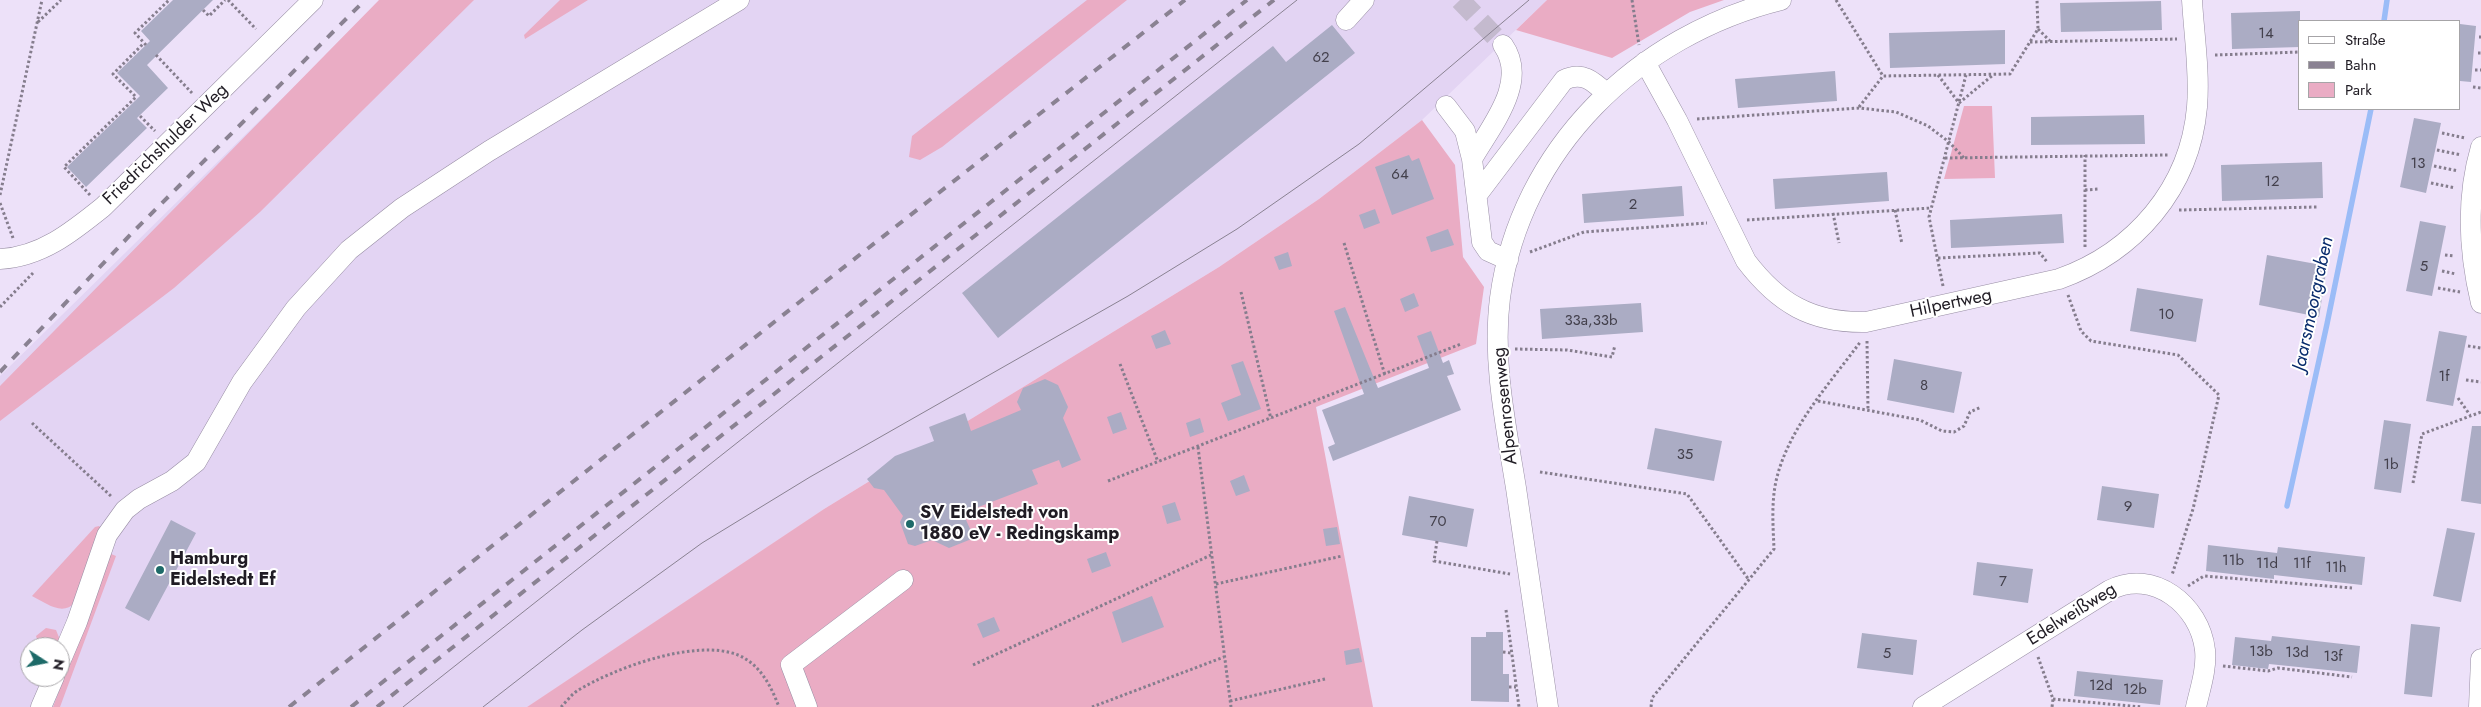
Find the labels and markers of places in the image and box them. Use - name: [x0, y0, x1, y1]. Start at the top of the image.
- place label: SV Eidelstedt von 1880 eV - Redingskamp: [920, 503, 1119, 546]
- marker: SV Eidelstedt von 1880 eV - Redingskamp: [904, 518, 916, 530]
- place label: Hamburg Eidelstedt Ef: [170, 549, 276, 592]
- marker: Hamburg Eidelstedt Ef: [154, 564, 166, 576]

